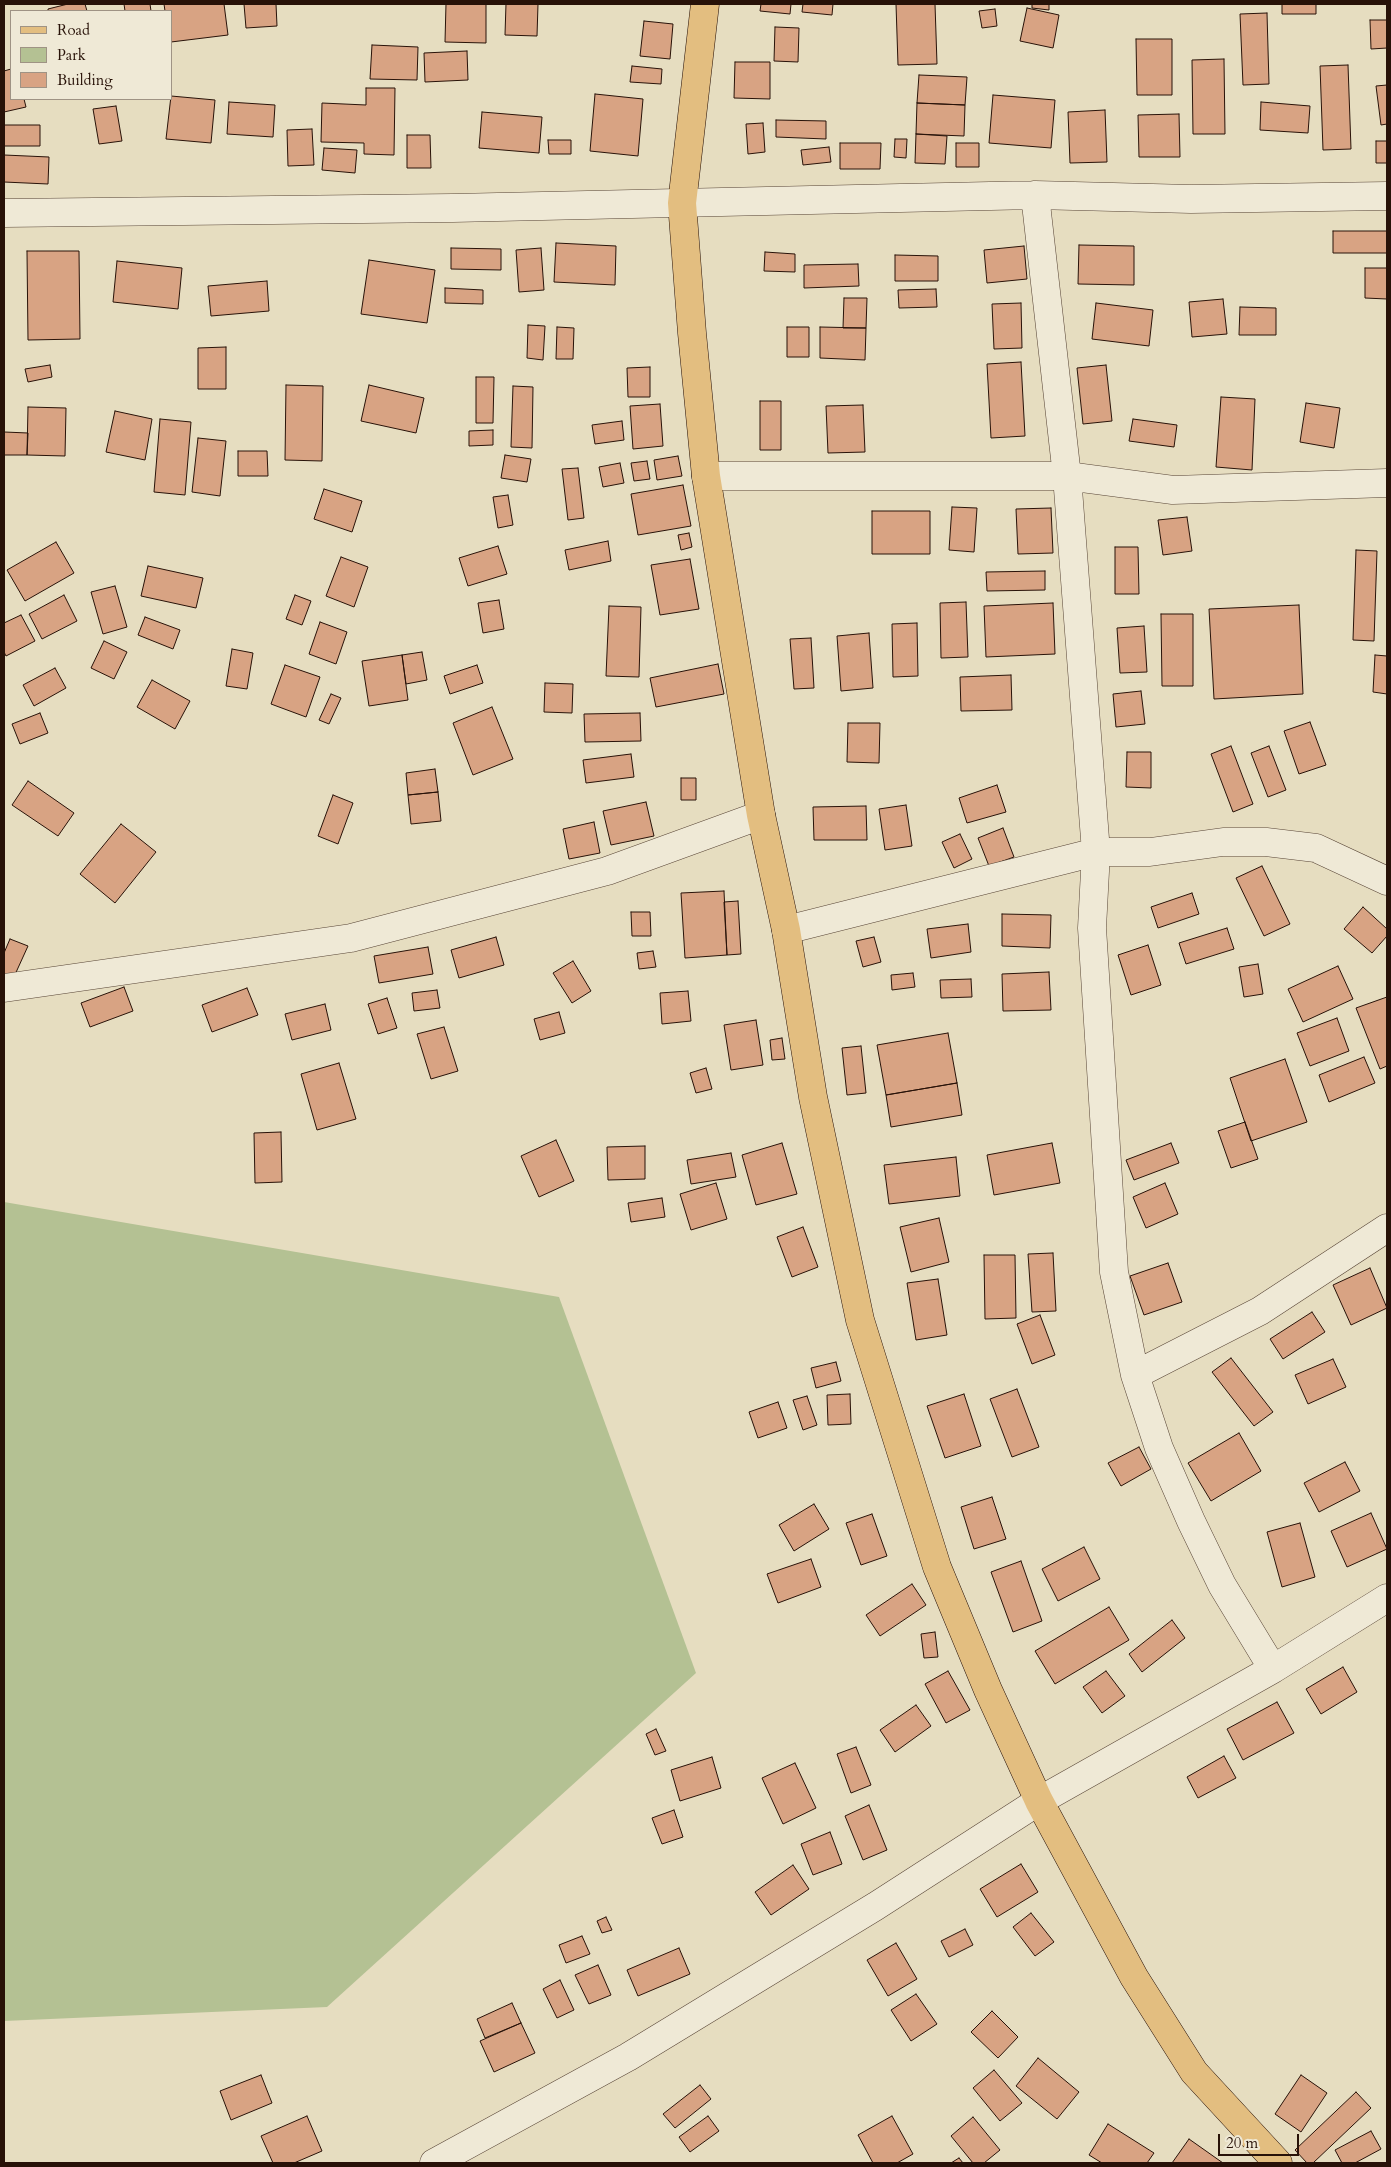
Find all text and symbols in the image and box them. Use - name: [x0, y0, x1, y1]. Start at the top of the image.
- legend: [10, 10, 172, 100]
- text: Road: [57, 20, 90, 40]
- text: Park: [57, 45, 86, 65]
- text: Building: [57, 70, 113, 90]
- scale bar: [1221, 2124, 1302, 2156]
- text: 20 m: [1226, 2133, 1258, 2153]

